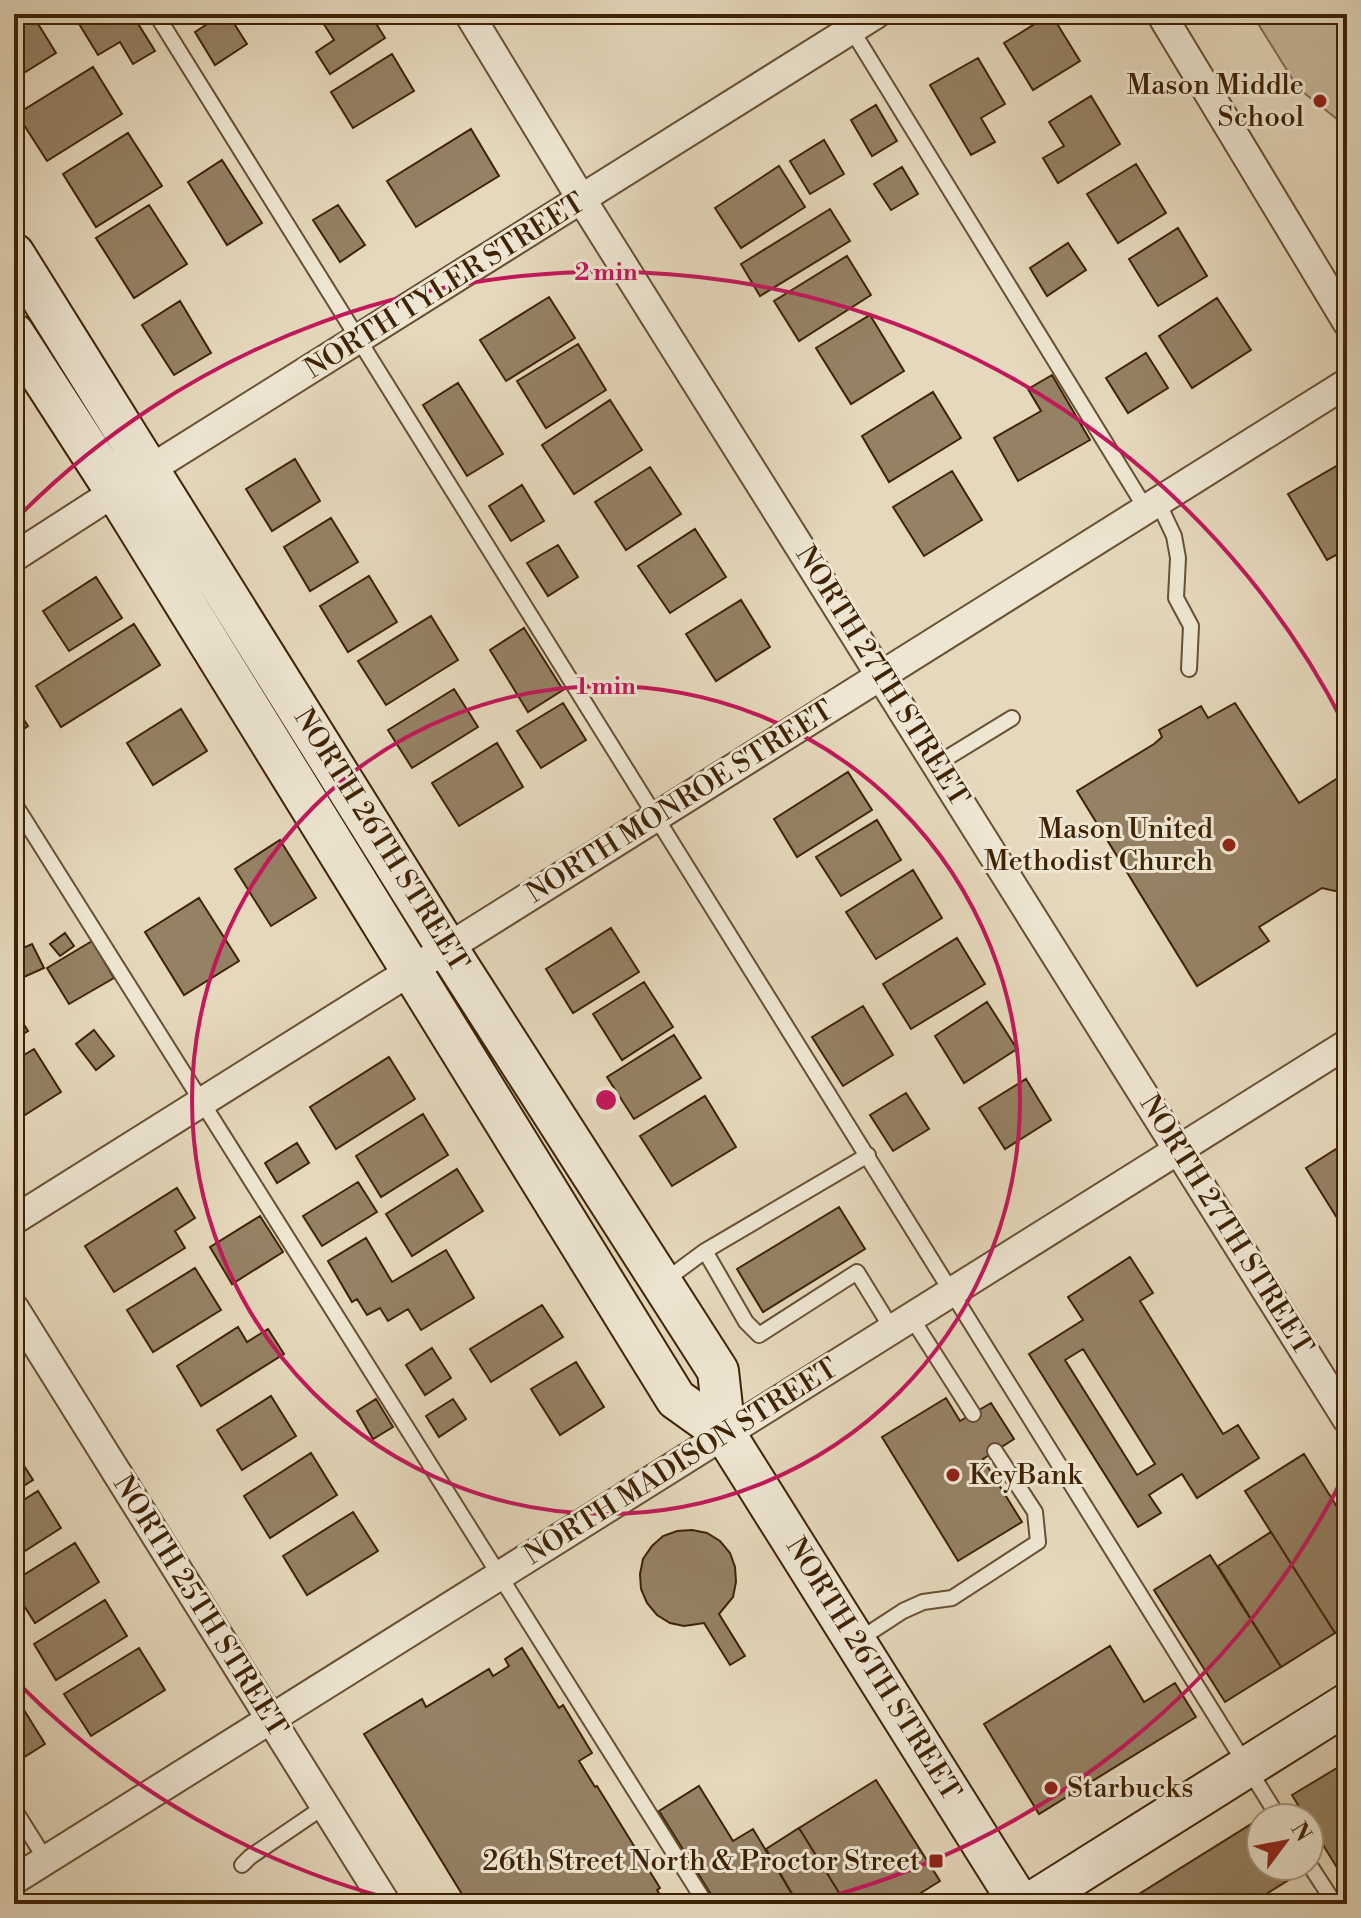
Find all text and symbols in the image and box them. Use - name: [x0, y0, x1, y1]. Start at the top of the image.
- place label: Mason Middle School: [1126, 68, 1304, 135]
- marker: Mason Middle School: [1311, 92, 1329, 110]
- street label: NORTH TYLER STREET: [298, 185, 592, 387]
- text: 2 min: [574, 258, 638, 288]
- street label: NORTH 27TH STREET: [788, 539, 976, 813]
- text: 1 min: [576, 672, 636, 702]
- street label: NORTH MONROE STREET: [520, 693, 840, 911]
- street label: NORTH 26TH STREET: [286, 702, 476, 978]
- place label: Mason United Methodist Church: [984, 812, 1213, 879]
- marker: Mason United Methodist Church: [1220, 836, 1238, 854]
- centre of rings: [592, 1086, 620, 1114]
- street label: NORTH 27TH STREET: [1132, 1088, 1320, 1362]
- street label: NORTH MADISON STREET: [518, 1351, 844, 1573]
- place label: KeyBank: [969, 1458, 1083, 1493]
- marker: KeyBank: [944, 1466, 962, 1484]
- street label: NORTH 25TH STREET: [105, 1469, 295, 1743]
- street label: NORTH 26TH STREET: [778, 1531, 968, 1807]
- place label: Starbucks: [1067, 1771, 1194, 1806]
- marker: Starbucks: [1042, 1779, 1060, 1797]
- north arrow: [1245, 1802, 1325, 1882]
- text: N: [1285, 1818, 1317, 1847]
- place label: 26th Street North & Proctor Street: [483, 1844, 920, 1879]
- marker: 26th Street North & Proctor Street: [927, 1852, 945, 1870]

